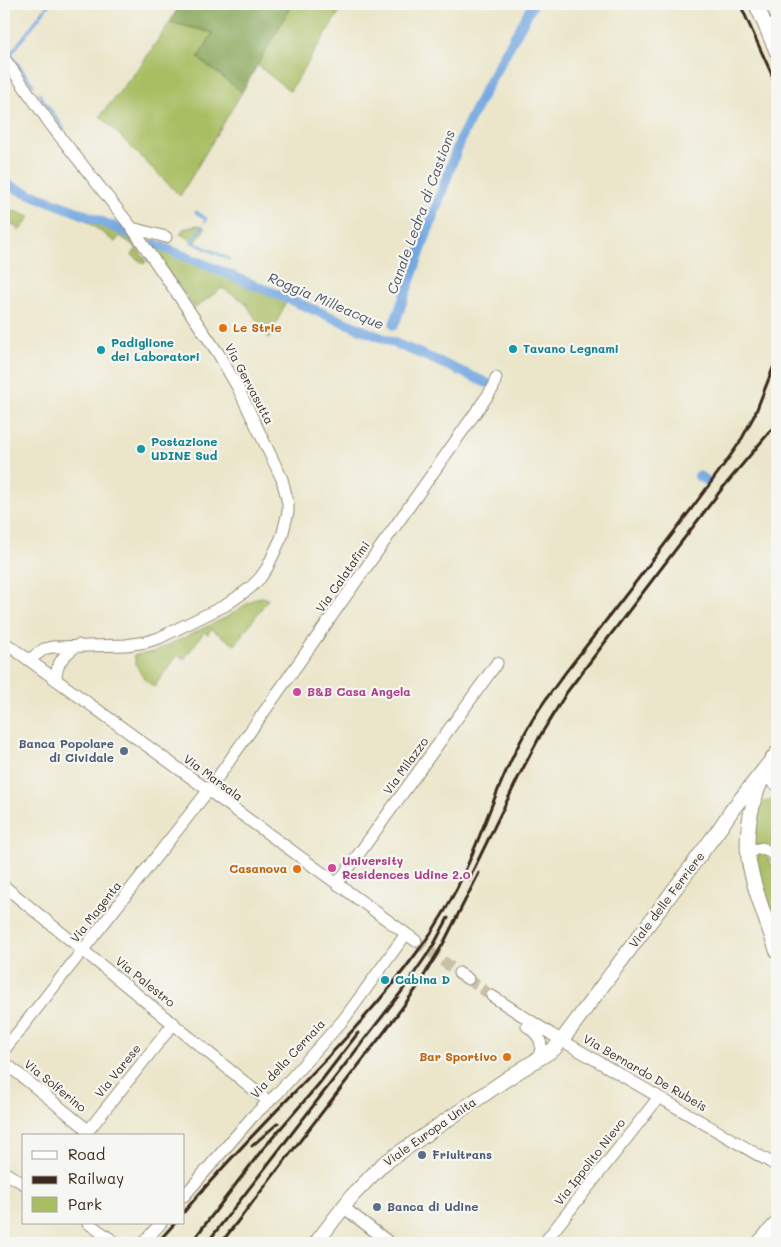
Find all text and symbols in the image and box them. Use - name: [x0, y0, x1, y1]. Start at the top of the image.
- water label: Canale Ledra di Castions: [382, 127, 459, 297]
- water label: Roggia Milleacque: [265, 267, 387, 334]
- place label: Le Strie: [233, 319, 282, 335]
- marker: Le Strie: [217, 322, 229, 334]
- place label: Padiglione dei Laboratori: [111, 334, 200, 364]
- street label: Via Gervasutta: [222, 340, 278, 427]
- place label: Tavano Legnami: [523, 340, 619, 356]
- marker: Tavano Legnami: [507, 343, 519, 355]
- marker: Padiglione dei Laboratori: [95, 344, 107, 356]
- place label: Postazione UDINE Sud: [151, 433, 218, 463]
- marker: Postazione UDINE Sud: [135, 443, 147, 455]
- street label: Via Calatafimi: [312, 538, 373, 615]
- place label: B&B Casa Angela: [307, 683, 411, 699]
- marker: B&B Casa Angela: [291, 686, 303, 698]
- street label: Via Milazzo: [379, 734, 431, 797]
- place label: Banca Popolare di Cividale: [18, 735, 114, 765]
- marker: Banca Popolare di Cividale: [118, 745, 130, 757]
- street label: Via Marsala: [181, 750, 246, 804]
- street label: Viale delle Ferriere: [625, 848, 708, 951]
- place label: University Residences Udine 2.0: [342, 852, 471, 882]
- place label: Casanova: [229, 860, 287, 876]
- marker: University Residences Udine 2.0: [326, 862, 338, 874]
- marker: Casanova: [291, 863, 303, 875]
- street label: Via Magenta: [66, 877, 124, 945]
- street label: Via Palestro: [113, 952, 179, 1010]
- place label: Cabina D: [395, 971, 450, 987]
- marker: Cabina D: [379, 974, 391, 986]
- street label: Via della Cernaia: [247, 1015, 328, 1101]
- street label: Via Bernardo De Rubeis: [581, 1030, 711, 1114]
- street label: Via Varese: [91, 1040, 144, 1101]
- place label: Bar Sportivo: [419, 1048, 497, 1064]
- marker: Bar Sportivo: [501, 1051, 513, 1063]
- street label: Via Solferino: [21, 1055, 90, 1115]
- street label: Viale Europa Unita: [380, 1093, 479, 1169]
- street label: Via Ippolito Nievo: [550, 1115, 628, 1208]
- legend: [22, 1134, 185, 1224]
- text: Road: [68, 1144, 105, 1164]
- place label: Friultrans: [432, 1146, 492, 1162]
- marker: Friultrans: [416, 1149, 428, 1161]
- text: Railway: [68, 1168, 124, 1188]
- text: Park: [68, 1194, 102, 1214]
- place label: Banca di Udine: [387, 1198, 478, 1214]
- marker: Banca di Udine: [371, 1201, 383, 1213]

